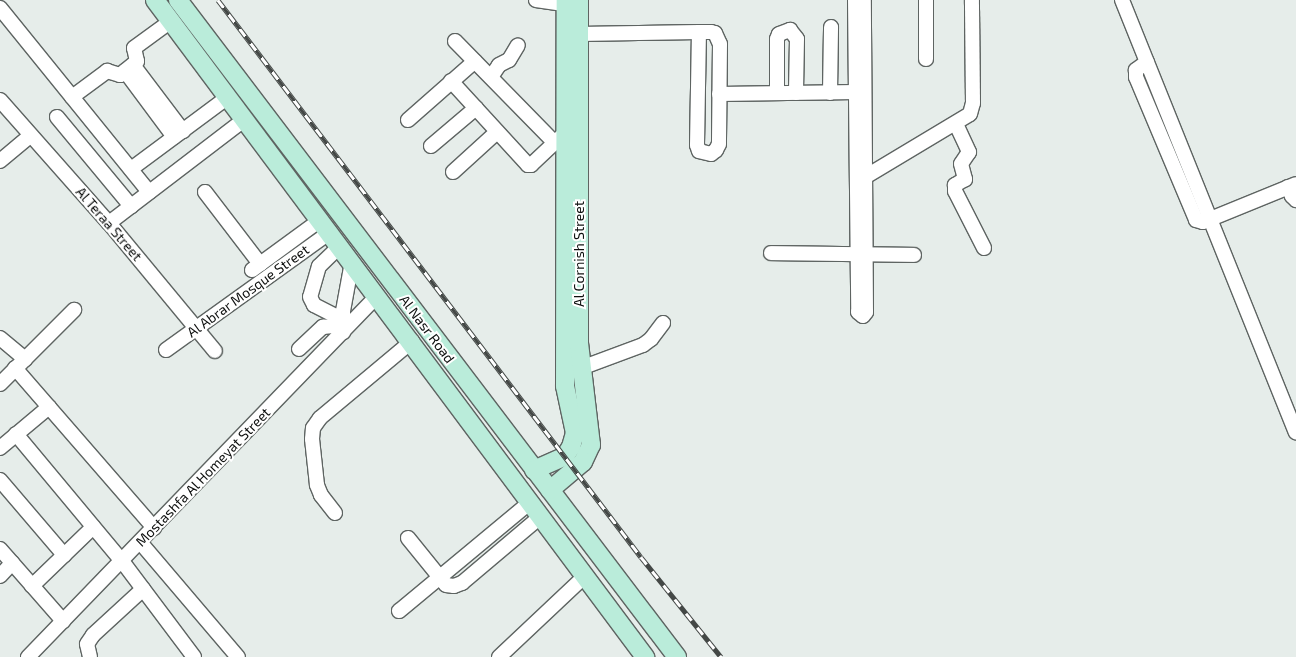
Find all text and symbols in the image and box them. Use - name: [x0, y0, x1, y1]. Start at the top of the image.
- street label: Al Teraa Street: [72, 183, 146, 265]
- street label: Al Cornish Street: [571, 201, 587, 307]
- street label: Al Abrar Mosque Street: [183, 241, 313, 341]
- street label: Al Nasr Road: [396, 291, 458, 367]
- street label: Mostashfa Al Homeyat Street: [132, 404, 274, 550]

